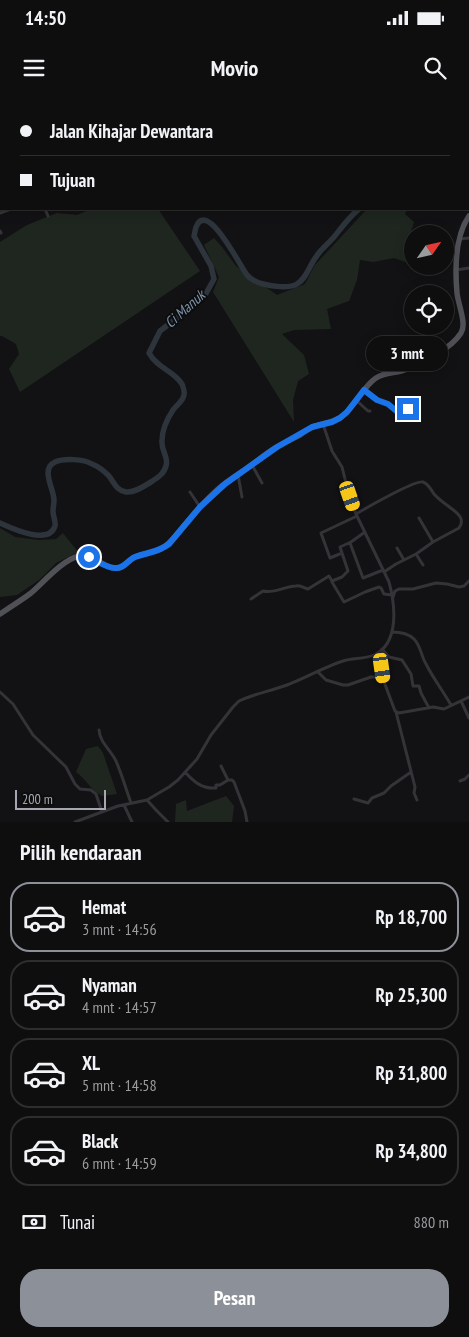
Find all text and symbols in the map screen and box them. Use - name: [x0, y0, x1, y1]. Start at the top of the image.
- text: 14:50: [25, 6, 66, 30]
- icon: menu: [20, 54, 48, 82]
- text: Movio: [211, 54, 258, 82]
- icon: search: [421, 54, 449, 82]
- text: Jalan Kihajar Dewantara: [50, 119, 213, 143]
- text: Tujuan: [50, 168, 95, 192]
- north arrow: [404, 225, 454, 275]
- map controls: [404, 225, 454, 335]
- water label: Ci Manuk: [161, 284, 210, 332]
- button: locate: [404, 285, 454, 335]
- callout: 3 mnt: [367, 336, 449, 372]
- text: 3 mnt: [390, 343, 424, 363]
- route end: [397, 398, 419, 420]
- car: [338, 479, 361, 513]
- route start: [78, 546, 100, 568]
- car: [372, 652, 391, 684]
- scale bar: [15, 787, 106, 810]
- text: 200 m: [22, 790, 53, 808]
- text: Pilih kendaraan: [20, 838, 142, 866]
- icon: car: [22, 895, 67, 940]
- text: Hemat: [82, 895, 126, 919]
- text: Rp 18,700: [376, 905, 447, 929]
- text: 3 mnt · 14:56: [82, 919, 157, 939]
- icon: car: [22, 973, 67, 1018]
- text: Nyaman: [82, 973, 137, 997]
- text: Rp 25,300: [376, 983, 447, 1007]
- text: 4 mnt · 14:57: [82, 997, 157, 1017]
- icon: car: [22, 1051, 67, 1096]
- text: XL: [82, 1051, 100, 1075]
- text: Rp 31,800: [376, 1061, 447, 1085]
- text: 5 mnt · 14:58: [82, 1075, 157, 1095]
- icon: car: [22, 1129, 67, 1174]
- text: Black: [82, 1129, 118, 1153]
- text: Rp 34,800: [376, 1139, 447, 1163]
- text: 6 mnt · 14:59: [82, 1153, 157, 1173]
- icon: cash: [20, 1208, 48, 1236]
- text: Tunai: [60, 1210, 95, 1234]
- text: 880 m: [414, 1212, 449, 1232]
- button: Pesan: [20, 1269, 449, 1327]

